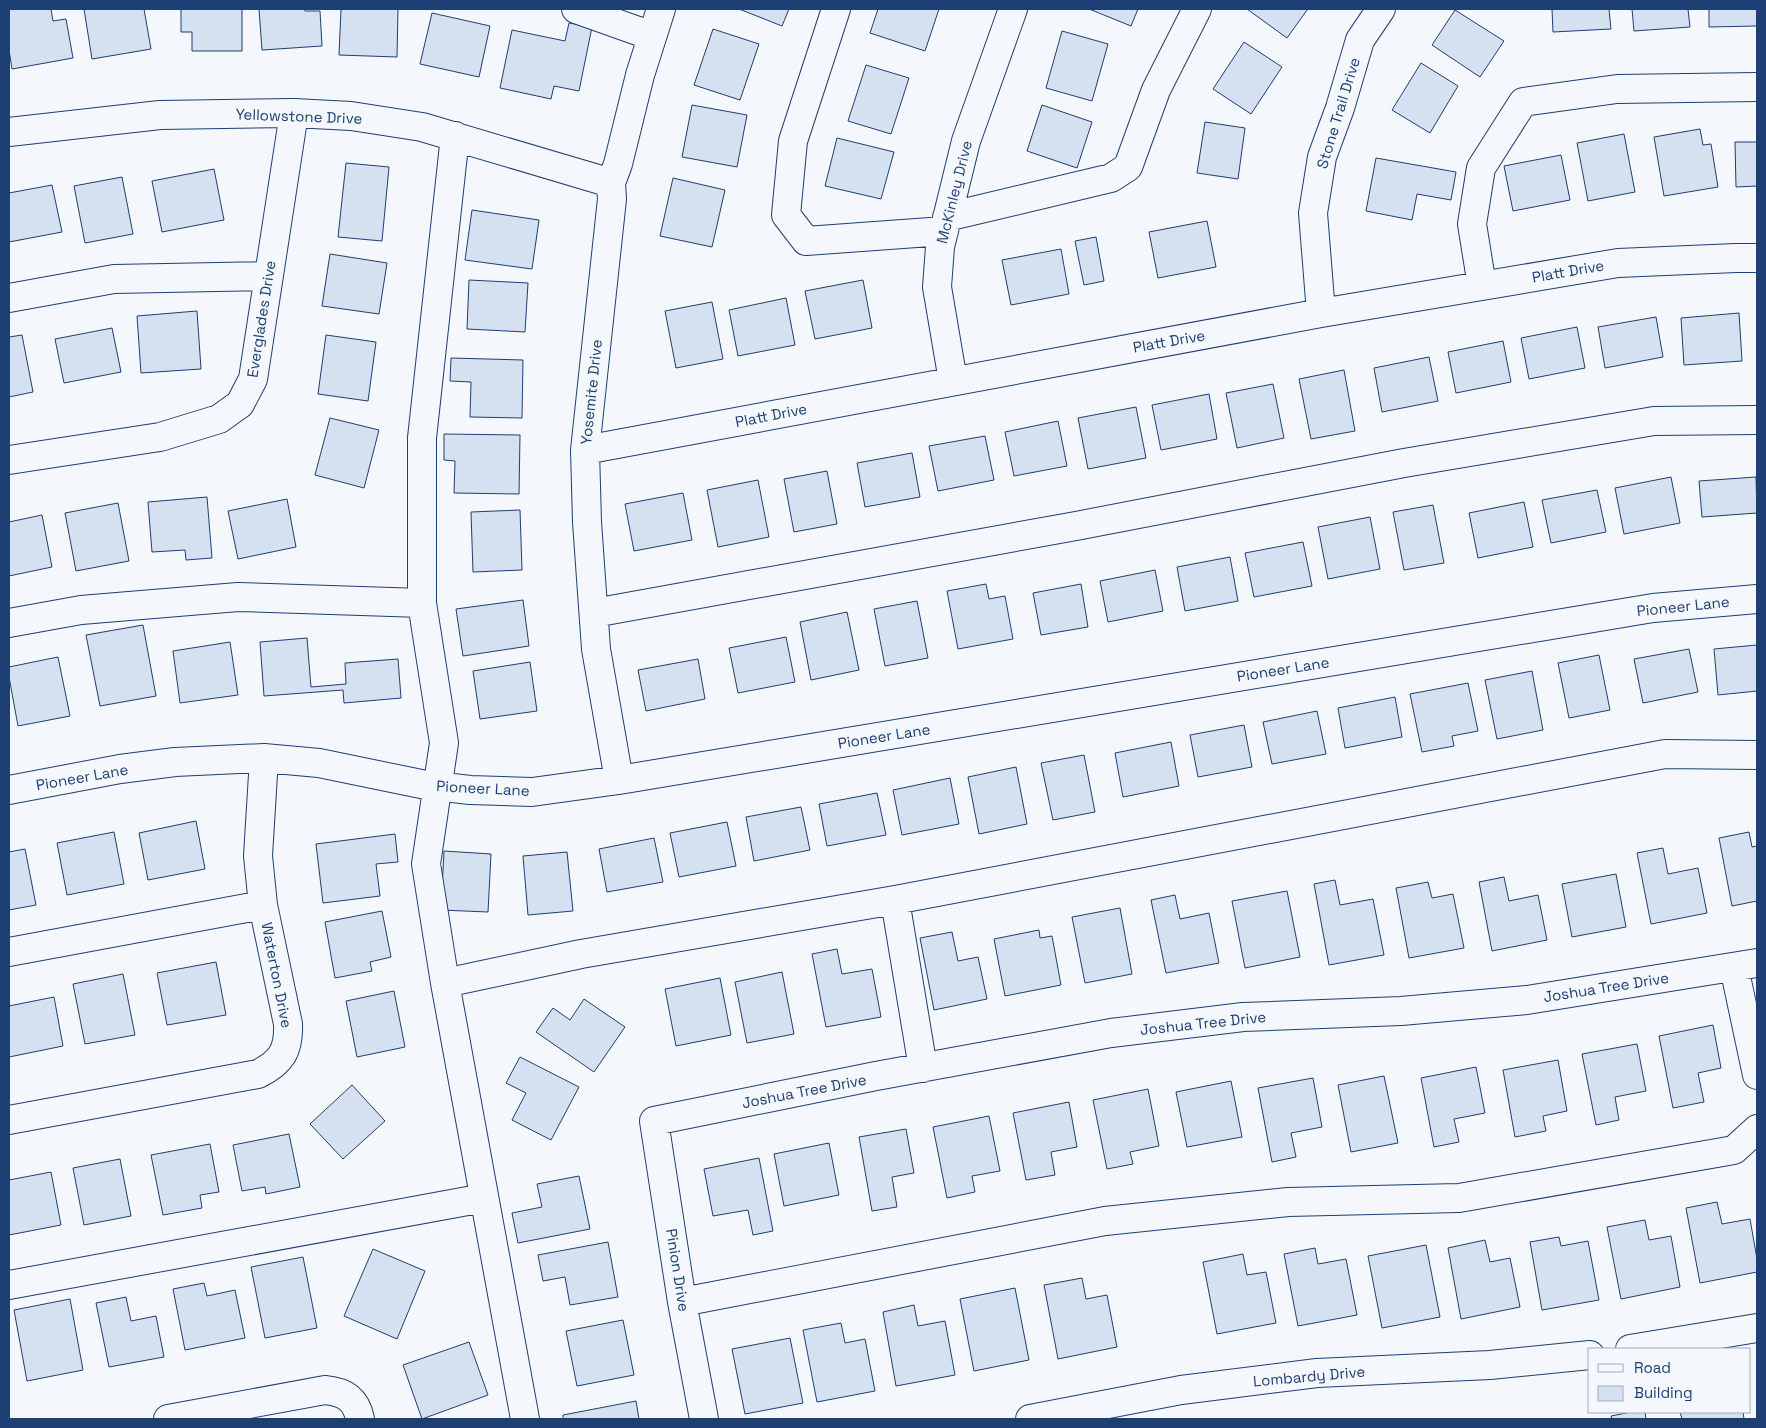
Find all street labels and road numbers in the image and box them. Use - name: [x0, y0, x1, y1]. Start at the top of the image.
- street label: Stone Trail Drive: [1312, 55, 1364, 171]
- street label: Yellowstone Drive: [235, 104, 363, 128]
- street label: McKinley Drive: [932, 138, 976, 245]
- street label: Platt Drive: [1530, 255, 1606, 287]
- street label: Everglades Drive: [242, 259, 280, 379]
- street label: Platt Drive: [1131, 325, 1207, 357]
- street label: Yosemite Drive: [576, 338, 606, 446]
- street label: Platt Drive: [733, 399, 809, 431]
- street label: Pioneer Lane: [1636, 592, 1731, 620]
- street label: Pioneer Lane: [1235, 652, 1331, 686]
- street label: Pioneer Lane: [836, 719, 932, 753]
- street label: Pioneer Lane: [34, 760, 130, 794]
- street label: Pioneer Lane: [436, 776, 530, 800]
- street label: Waterton Drive: [257, 921, 297, 1030]
- street label: Joshua Tree Drive: [1542, 968, 1670, 1006]
- street label: Joshua Tree Drive: [1139, 1007, 1267, 1039]
- street label: Joshua Tree Drive: [740, 1070, 868, 1112]
- street label: Pinion Drive: [662, 1227, 694, 1313]
- street label: Lombardy Drive: [1252, 1362, 1366, 1390]

